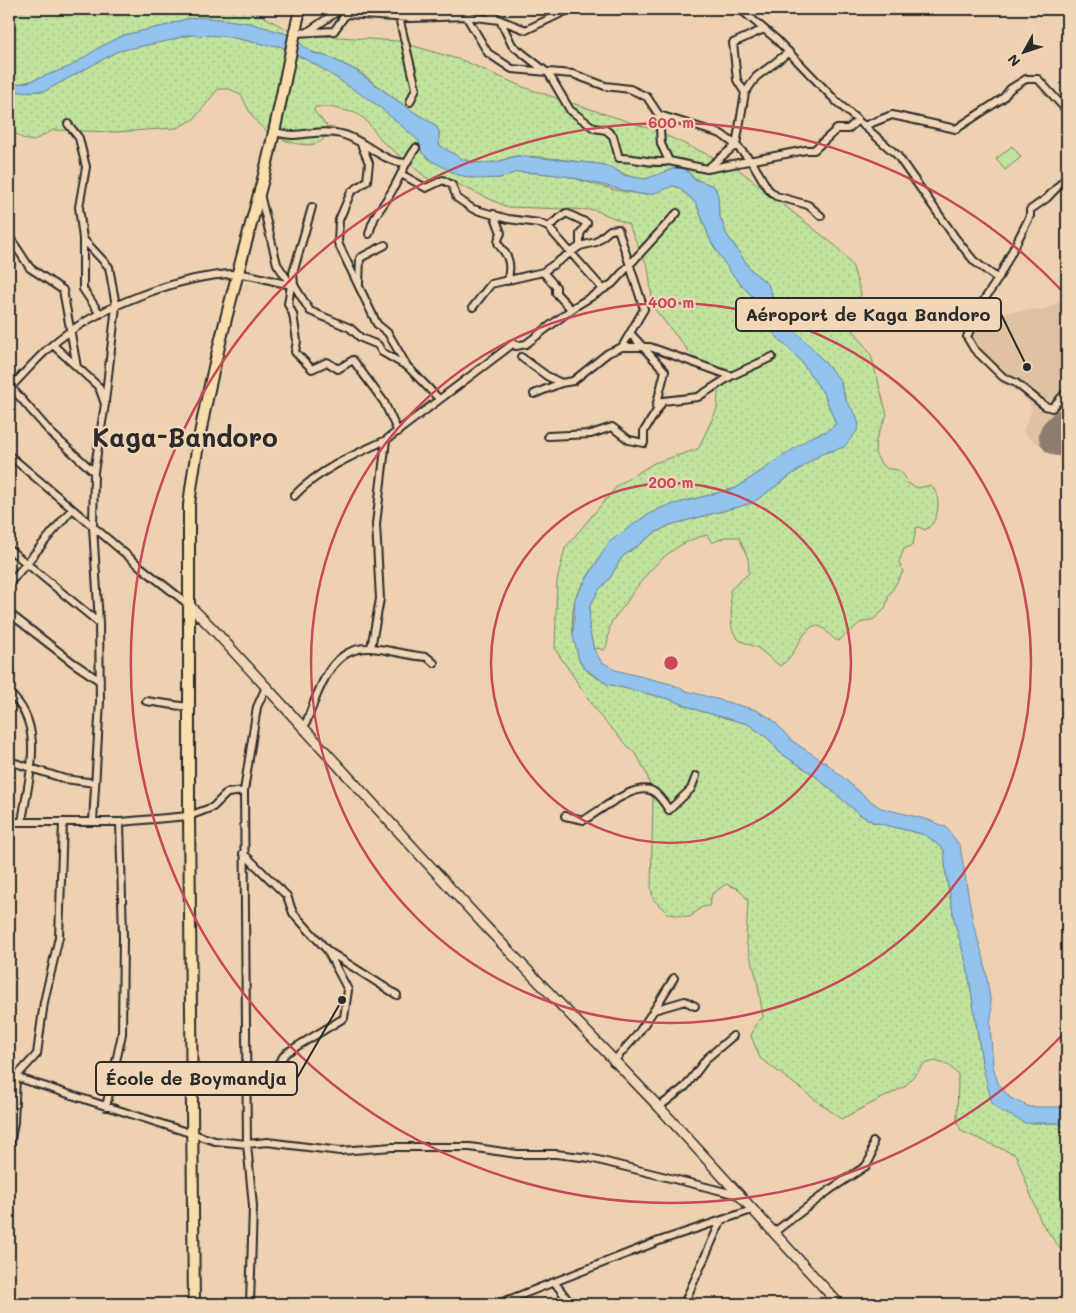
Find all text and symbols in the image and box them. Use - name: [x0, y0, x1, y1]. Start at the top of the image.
- north arrow: [998, 28, 1048, 78]
- text: N: [1003, 50, 1024, 71]
- text: 600 m: [648, 112, 694, 132]
- text: 400 m: [648, 292, 694, 312]
- callout: Aéroport de Kaga Bandoro: [736, 298, 1001, 331]
- text: Aéroport de Kaga Bandoro: [746, 302, 991, 326]
- district label: Kaga-Bandoro: [92, 420, 278, 454]
- text: 200 m: [649, 472, 694, 492]
- centre of rings: [662, 654, 680, 672]
- callout: École de Boymandja: [96, 1062, 297, 1095]
- text: École de Boymandja: [105, 1066, 287, 1090]

